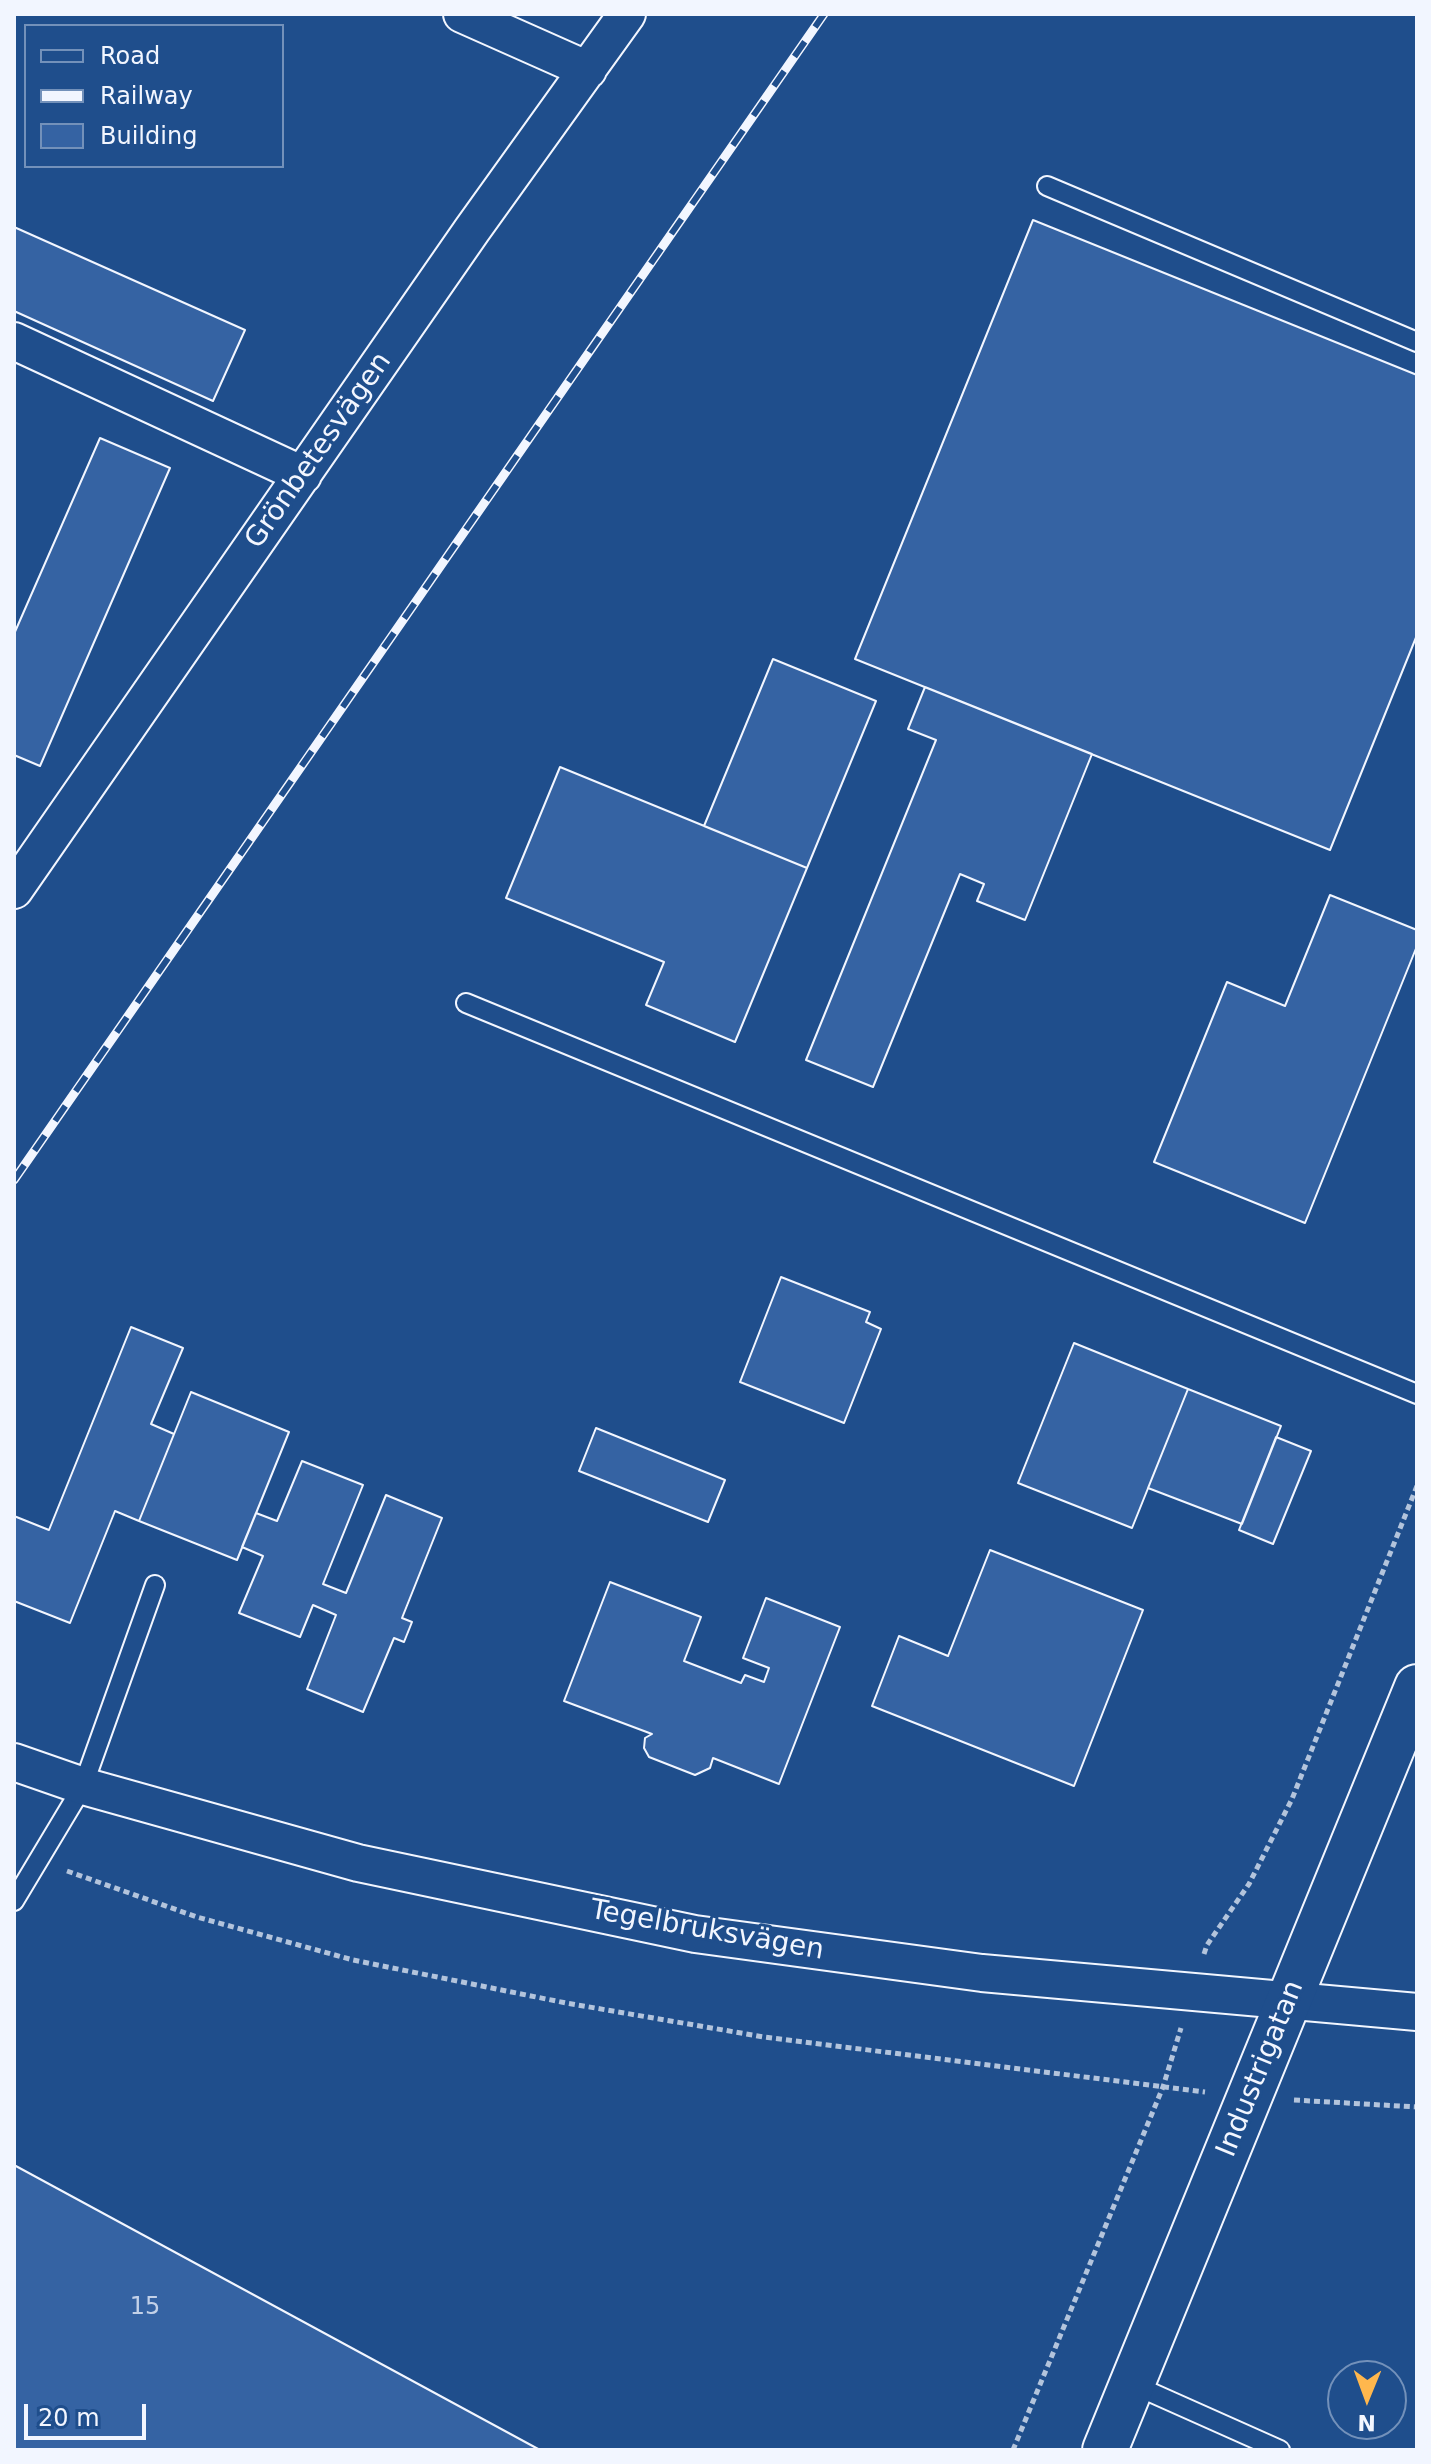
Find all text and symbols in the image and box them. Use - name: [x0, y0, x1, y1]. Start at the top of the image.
- legend: [24, 24, 284, 168]
- text: Road: [100, 42, 160, 70]
- text: Railway: [100, 82, 193, 110]
- text: Building: [100, 122, 197, 150]
- street label: Grönbetesvägen: [239, 346, 399, 556]
- street label: Tegelbruksvägen: [588, 1894, 826, 1968]
- street label: Industrigatan: [1210, 1976, 1312, 2162]
- house number: 15: [130, 2294, 160, 2322]
- north arrow: [1327, 2360, 1407, 2440]
- scale bar: [28, 2388, 150, 2438]
- text: 20 m: [38, 2404, 100, 2432]
- text: N: [1357, 2410, 1376, 2435]

